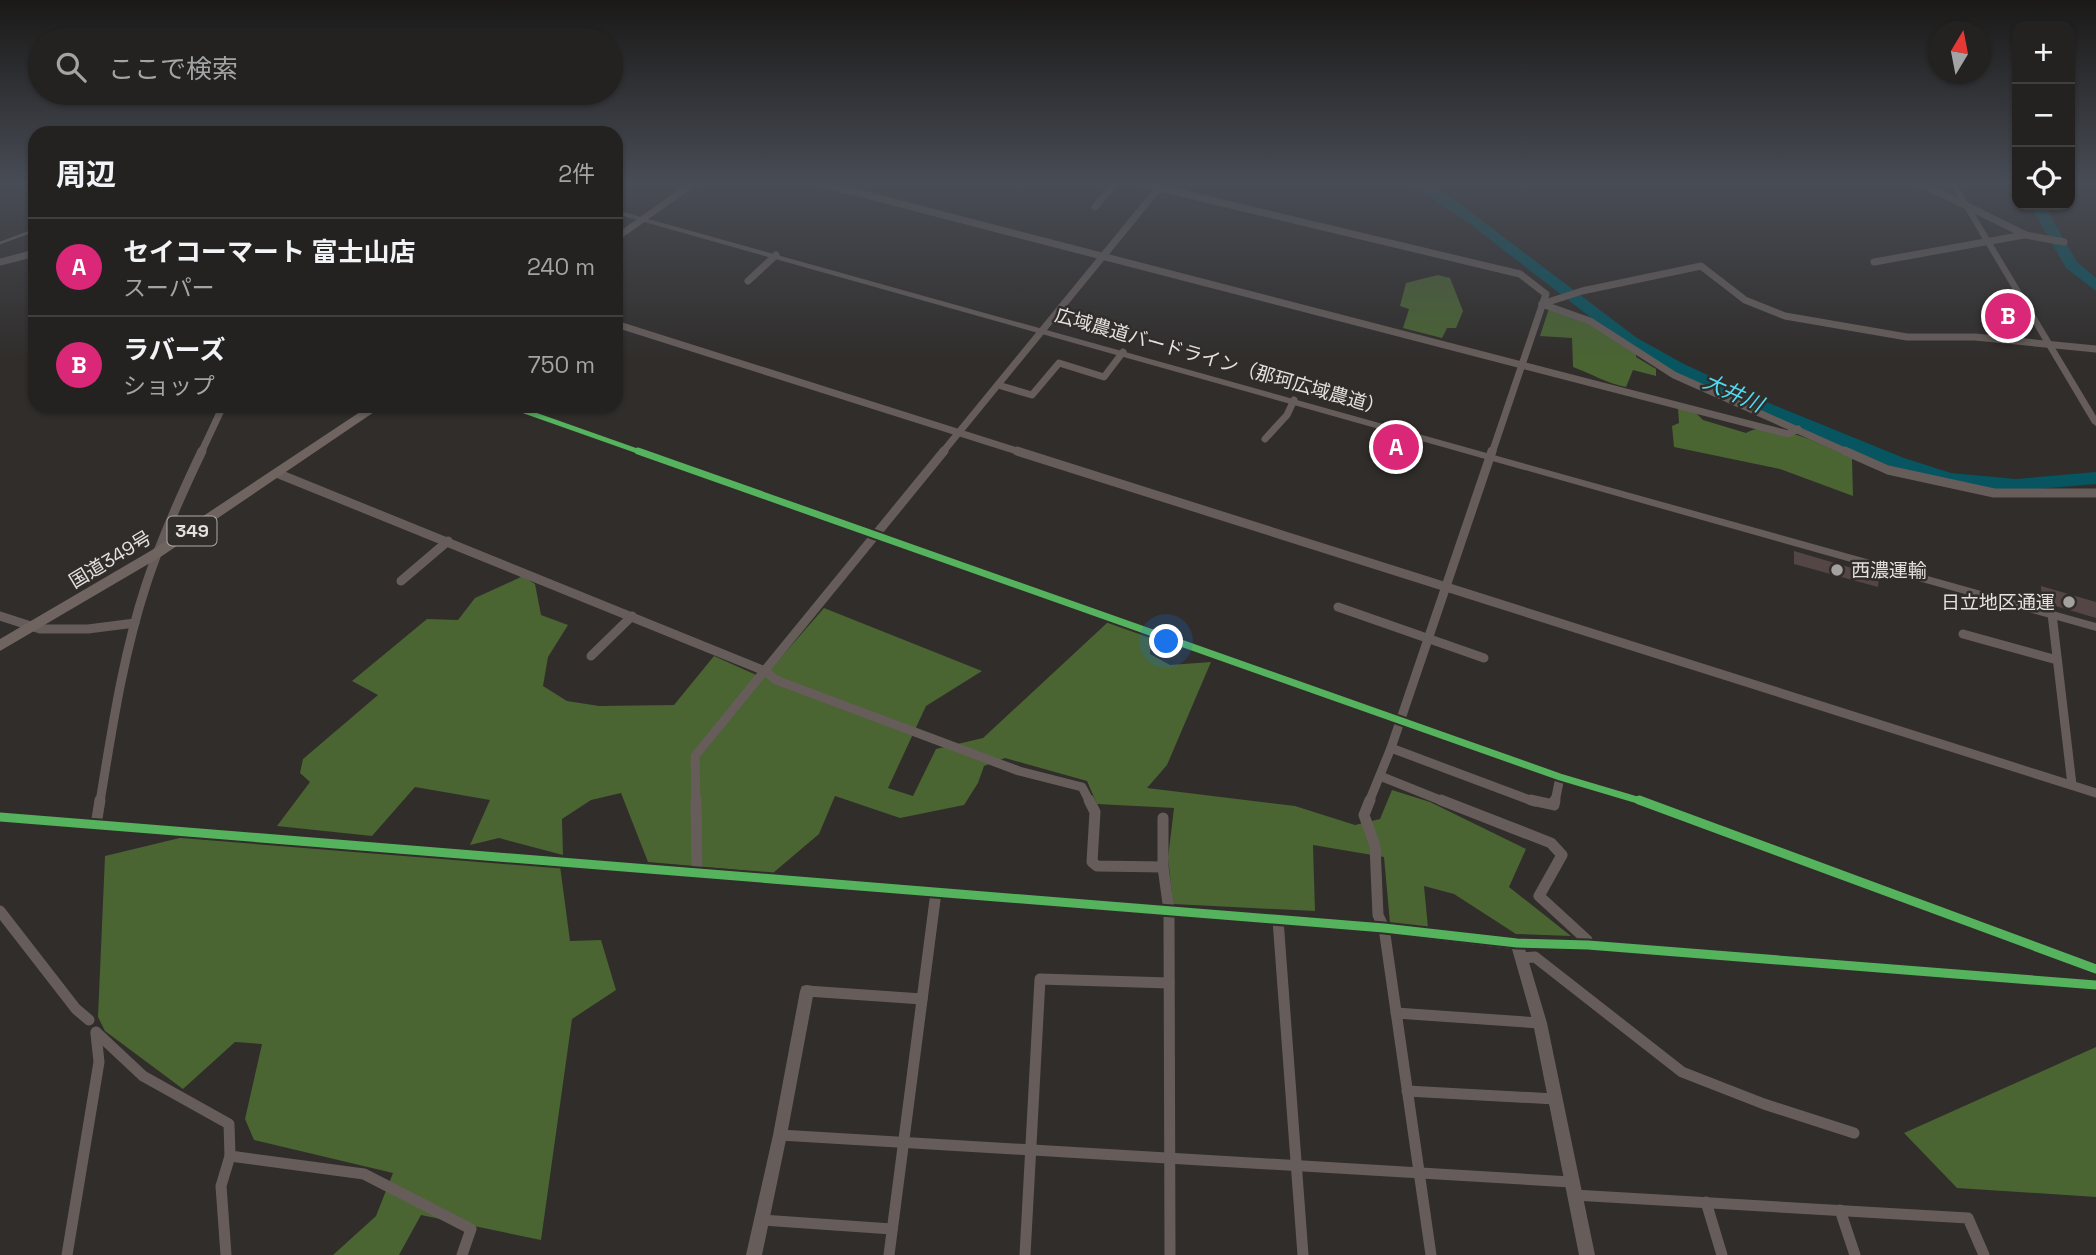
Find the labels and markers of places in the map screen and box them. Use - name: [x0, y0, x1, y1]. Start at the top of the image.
- pin: B: [1985, 290, 2031, 342]
- pin: A: [1373, 421, 1419, 473]
- place label: 西濃運輸: [1851, 558, 1927, 583]
- marker: 西濃運輸: [1829, 562, 1845, 578]
- place label: 日立地区通運: [1941, 590, 2055, 615]
- marker: 日立地区通運: [2061, 594, 2077, 610]

